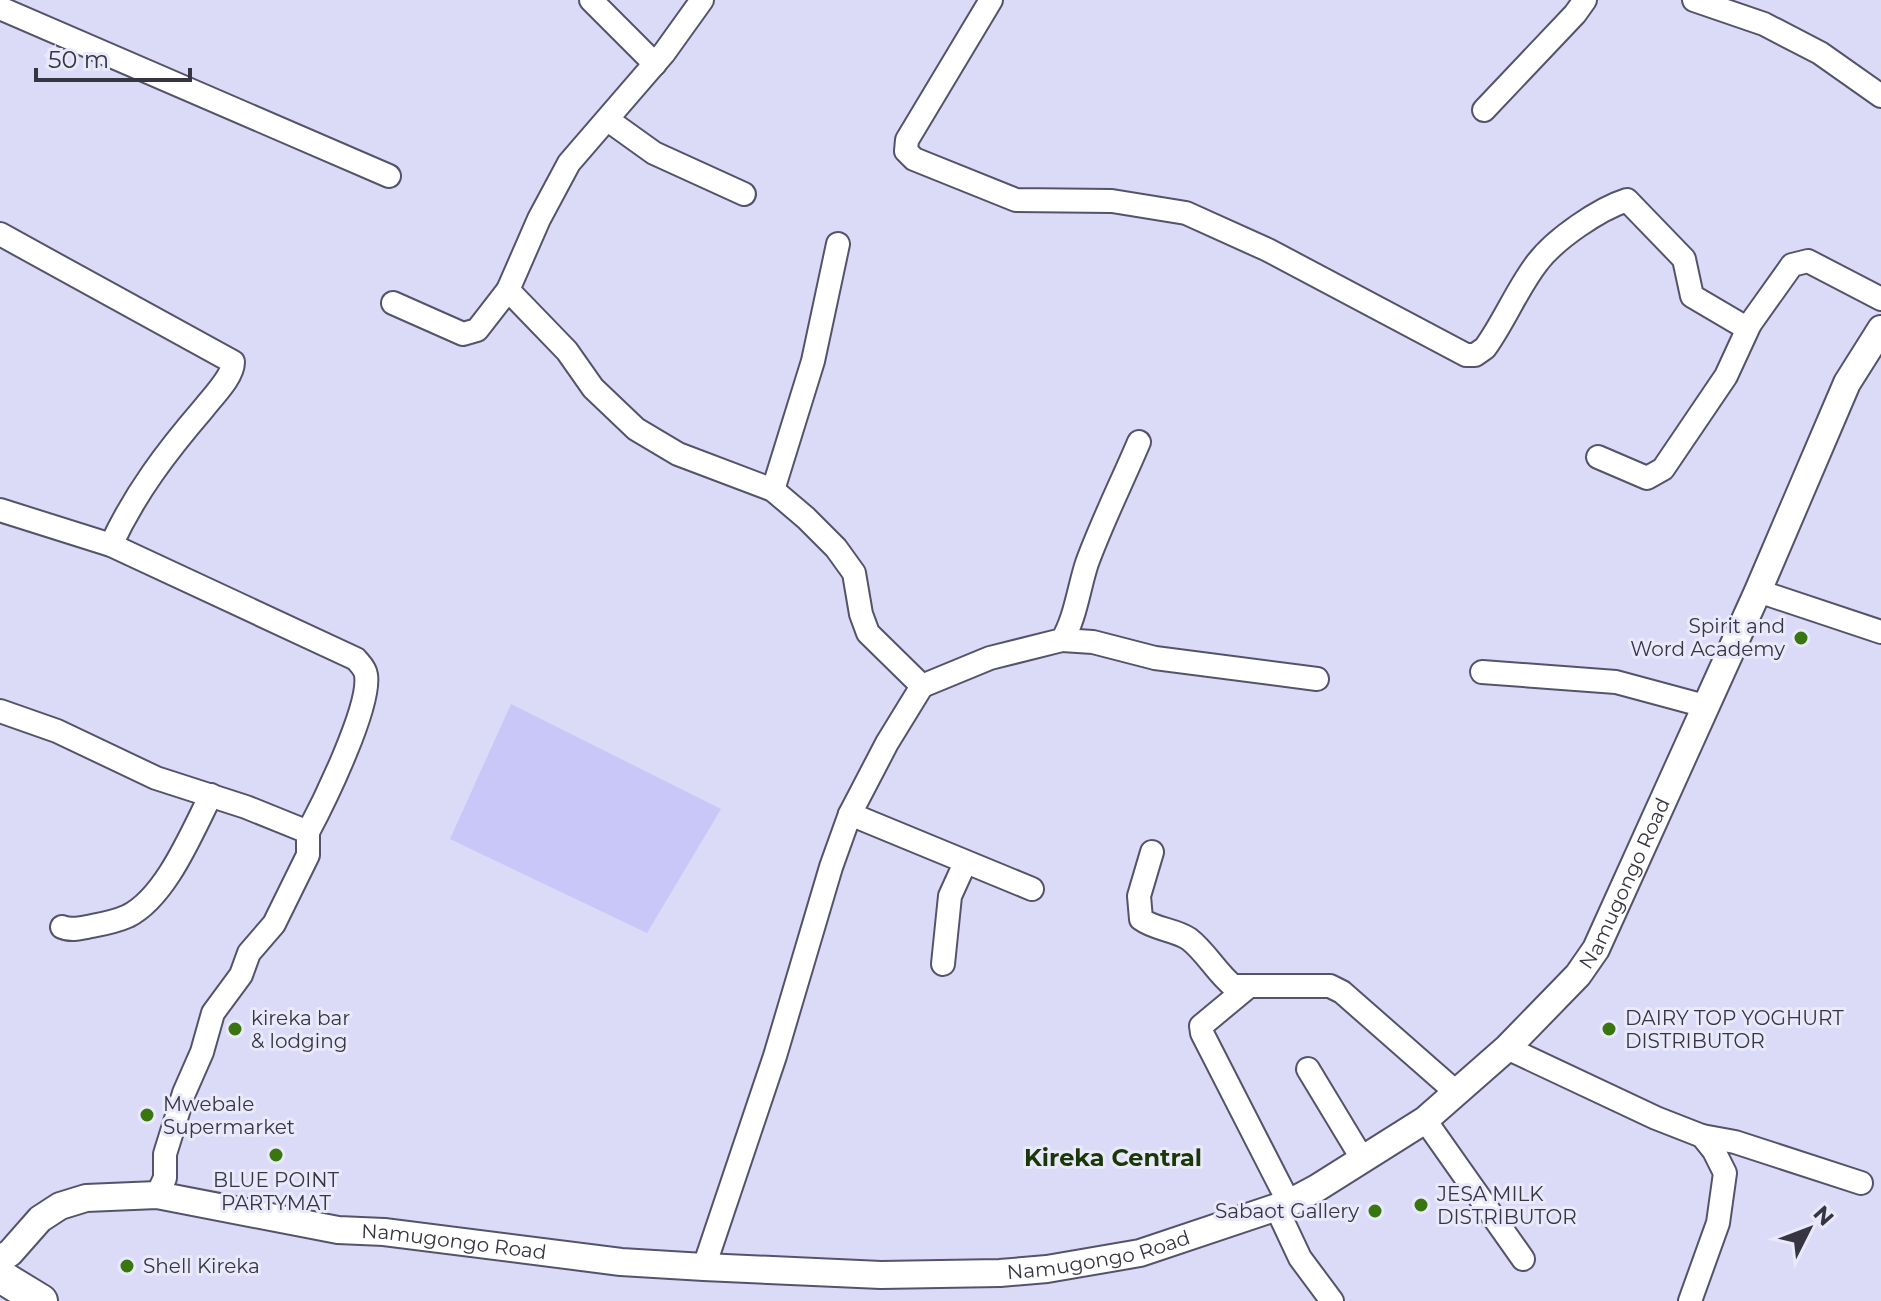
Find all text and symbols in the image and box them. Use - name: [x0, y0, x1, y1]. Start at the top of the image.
- scale bar: [36, 32, 190, 82]
- text: 50 m: [48, 45, 109, 74]
- place label: Spirit and Word Academy: [1630, 614, 1785, 661]
- marker: Spirit and Word Academy: [1792, 629, 1810, 647]
- street label: Namugongo Road: [1574, 794, 1675, 974]
- place label: kireka bar & lodging: [251, 1006, 350, 1053]
- place label: DAIRY TOP YOGHURT DISTRIBUTOR: [1625, 1006, 1844, 1053]
- marker: kireka bar & lodging: [226, 1020, 244, 1038]
- marker: DAIRY TOP YOGHURT DISTRIBUTOR: [1600, 1020, 1618, 1038]
- place label: Mwebale Supermarket: [163, 1092, 295, 1139]
- marker: Mwebale Supermarket: [138, 1106, 156, 1124]
- district label: Kireka Central: [1024, 1143, 1202, 1172]
- marker: BLUE POINT PARTYMAT: [267, 1146, 285, 1164]
- place label: BLUE POINT PARTYMAT: [213, 1168, 340, 1215]
- place label: JESA MILK DISTRIBUTOR: [1436, 1182, 1577, 1229]
- north arrow: [1769, 1189, 1849, 1269]
- marker: JESA MILK DISTRIBUTOR: [1412, 1196, 1430, 1214]
- place label: Sabaot Gallery: [1215, 1199, 1359, 1223]
- text: N: [1808, 1200, 1839, 1232]
- marker: Sabaot Gallery: [1366, 1202, 1384, 1220]
- street label: Namugongo Road: [361, 1219, 548, 1264]
- street label: Namugongo Road: [1006, 1225, 1193, 1284]
- place label: Shell Kireka: [143, 1254, 260, 1278]
- marker: Shell Kireka: [118, 1257, 136, 1275]

